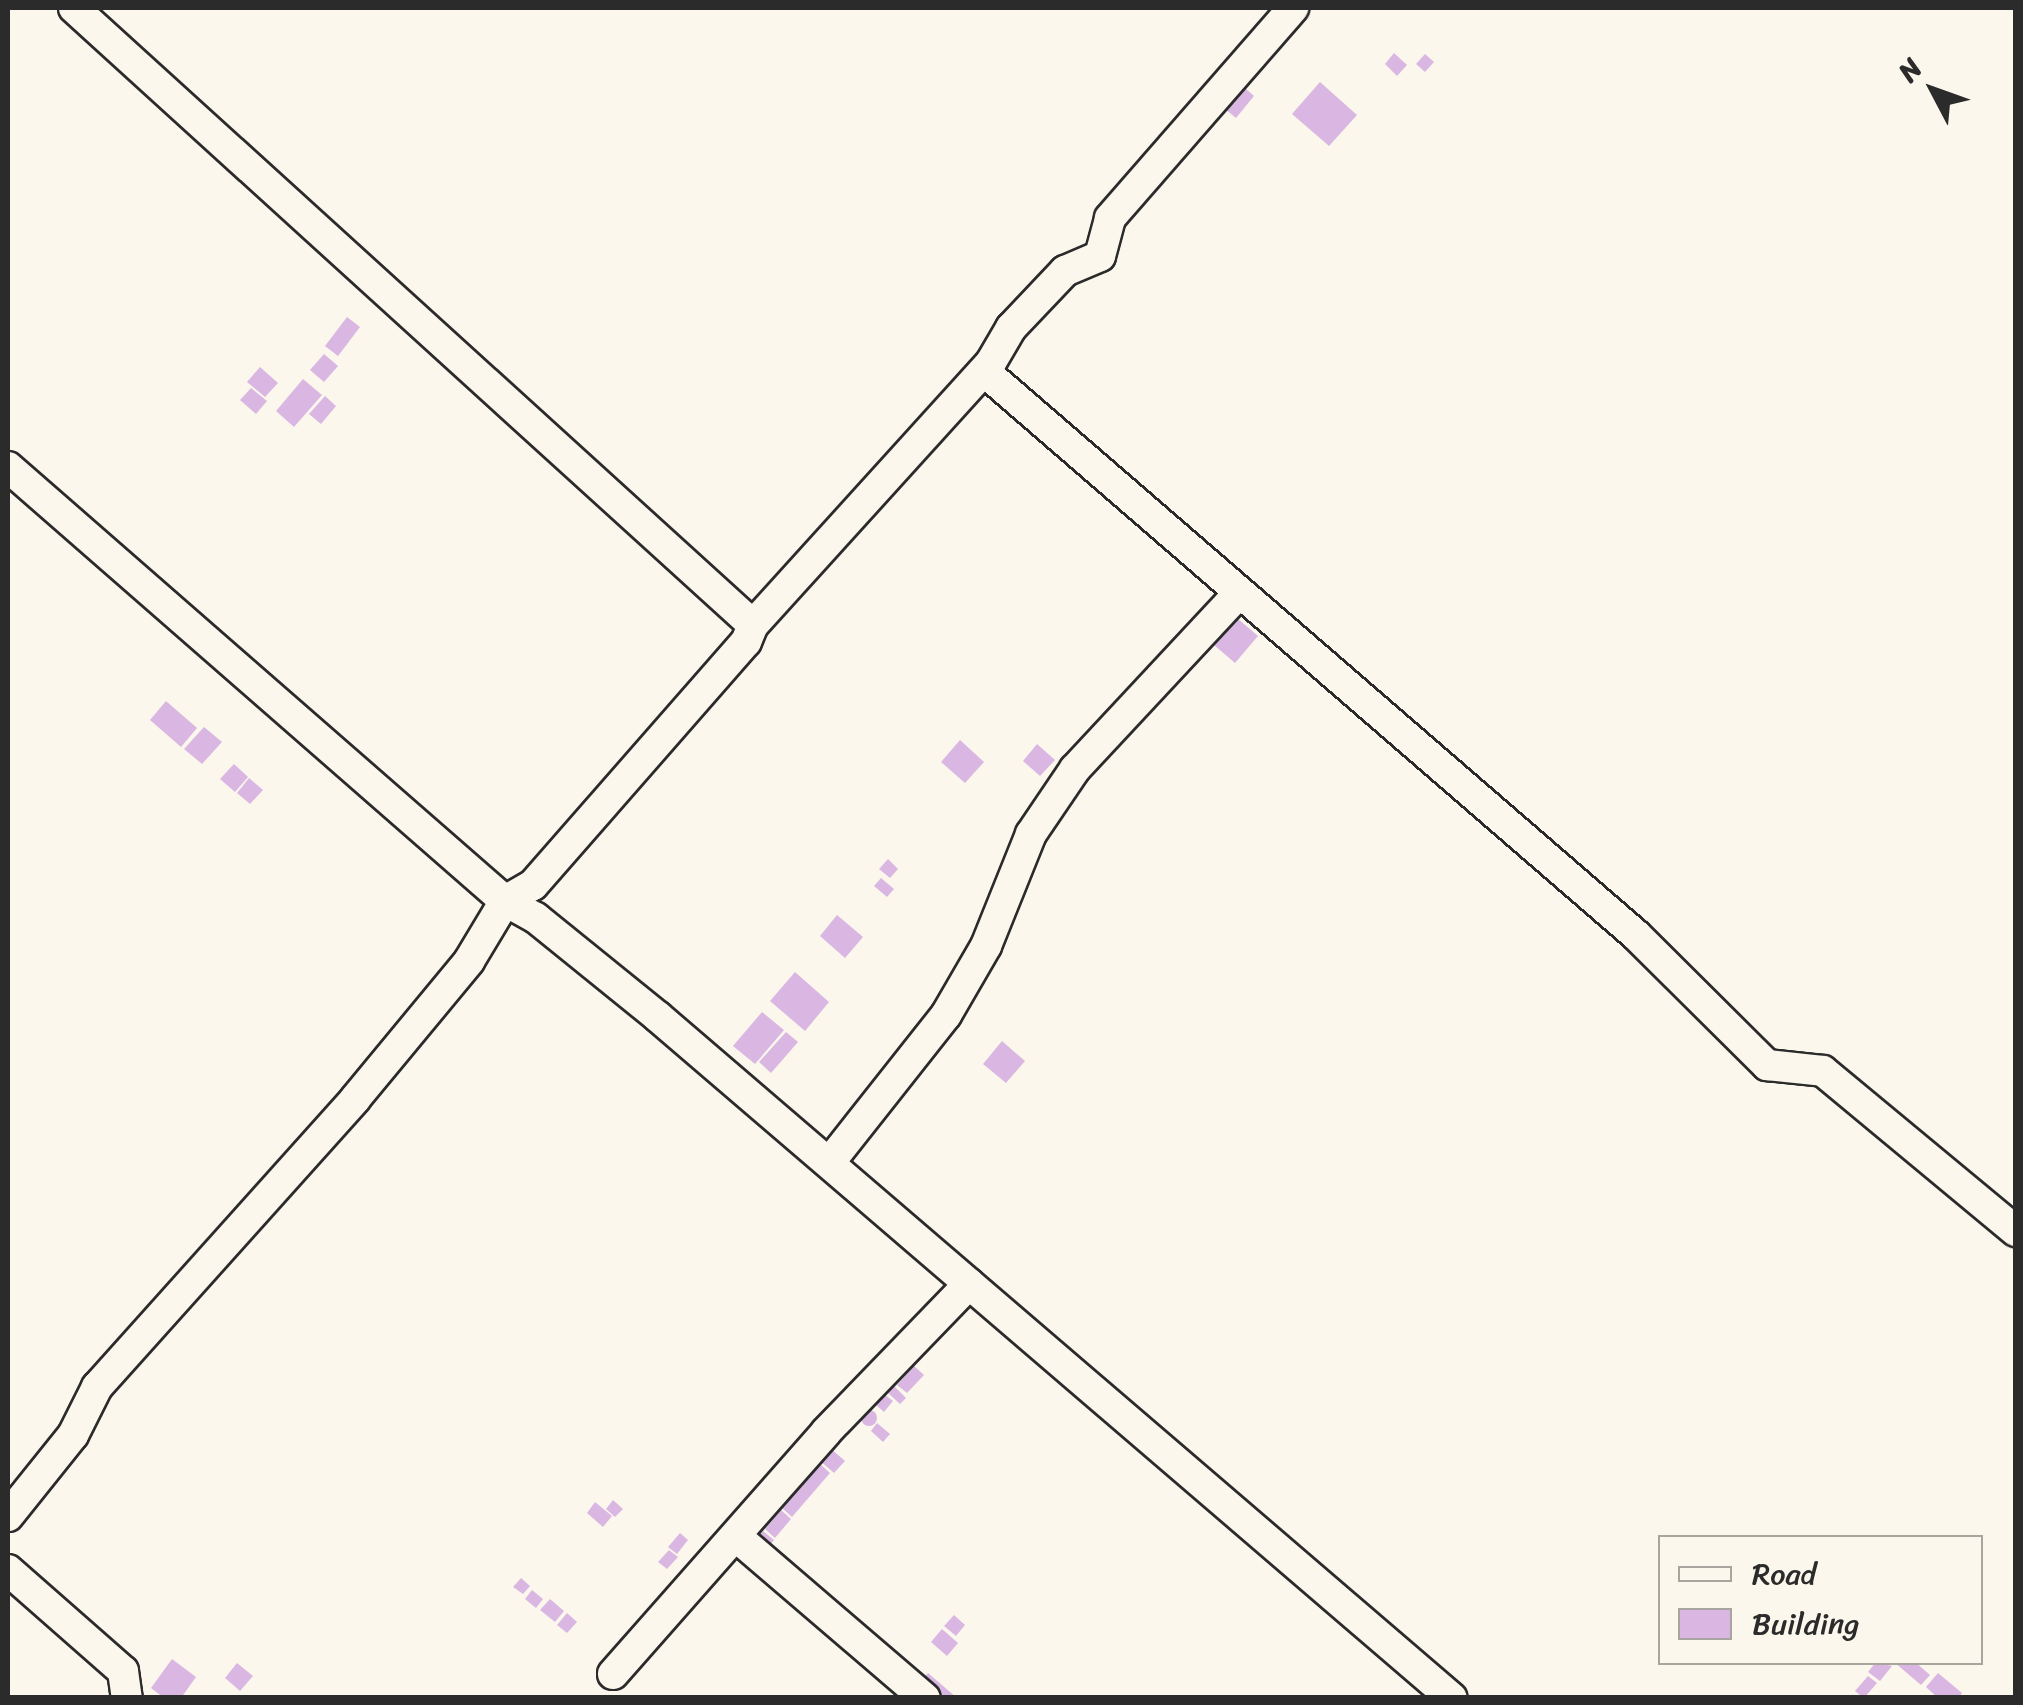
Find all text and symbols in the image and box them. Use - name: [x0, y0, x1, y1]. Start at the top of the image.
- north arrow: [1883, 40, 1983, 140]
- text: N: [1885, 47, 1935, 93]
- legend: [1658, 1535, 1983, 1665]
- text: Road: [1752, 1547, 1816, 1601]
- text: Building: [1752, 1597, 1859, 1651]

